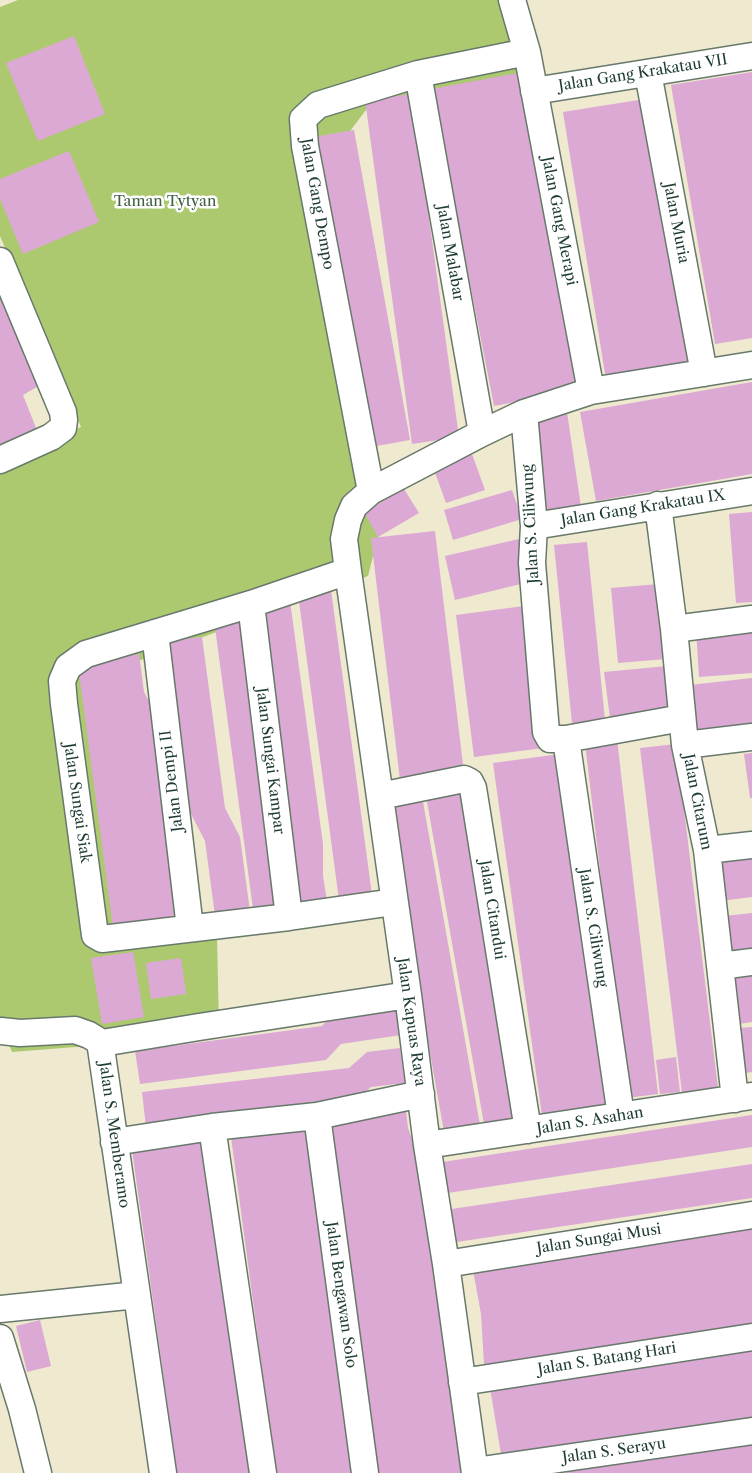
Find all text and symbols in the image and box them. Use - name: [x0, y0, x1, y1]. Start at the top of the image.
- street label: Jalan Gang Krakatau VII: [557, 51, 729, 95]
- street label: Jalan Gang Dempo: [297, 137, 337, 271]
- street label: Jalan Gang Merapi: [538, 155, 580, 287]
- street label: Jalan Muria: [659, 181, 693, 265]
- park label: Taman Tytyan: [114, 193, 216, 211]
- street label: Jalan Malabar: [433, 203, 467, 303]
- street label: Jalan S. Ciliwung: [519, 464, 543, 584]
- street label: Jalan Gang Krakatau IX: [560, 486, 726, 530]
- street label: Jalan Sungai Kampar: [252, 687, 288, 835]
- street label: Jalan Dempi II: [157, 729, 187, 833]
- street label: Jalan Sungai Siak: [60, 742, 94, 864]
- street label: Jalan Citarum: [679, 752, 715, 852]
- street label: Jalan Citandui: [475, 859, 509, 961]
- street label: Jalan S. Ciliwung: [575, 868, 611, 988]
- street label: Jalan Kapuas Raya: [393, 957, 429, 1087]
- street label: Jalan S. Memberamo: [95, 1061, 133, 1209]
- street label: Jalan S. Asahan: [535, 1104, 645, 1138]
- street label: Jalan Sungai Musi: [535, 1220, 663, 1258]
- street label: Jalan Bengawan Solo: [322, 1221, 360, 1369]
- street label: Jalan S. Batang Hari: [536, 1339, 678, 1379]
- street label: Jalan S. Serayu: [561, 1435, 667, 1467]

